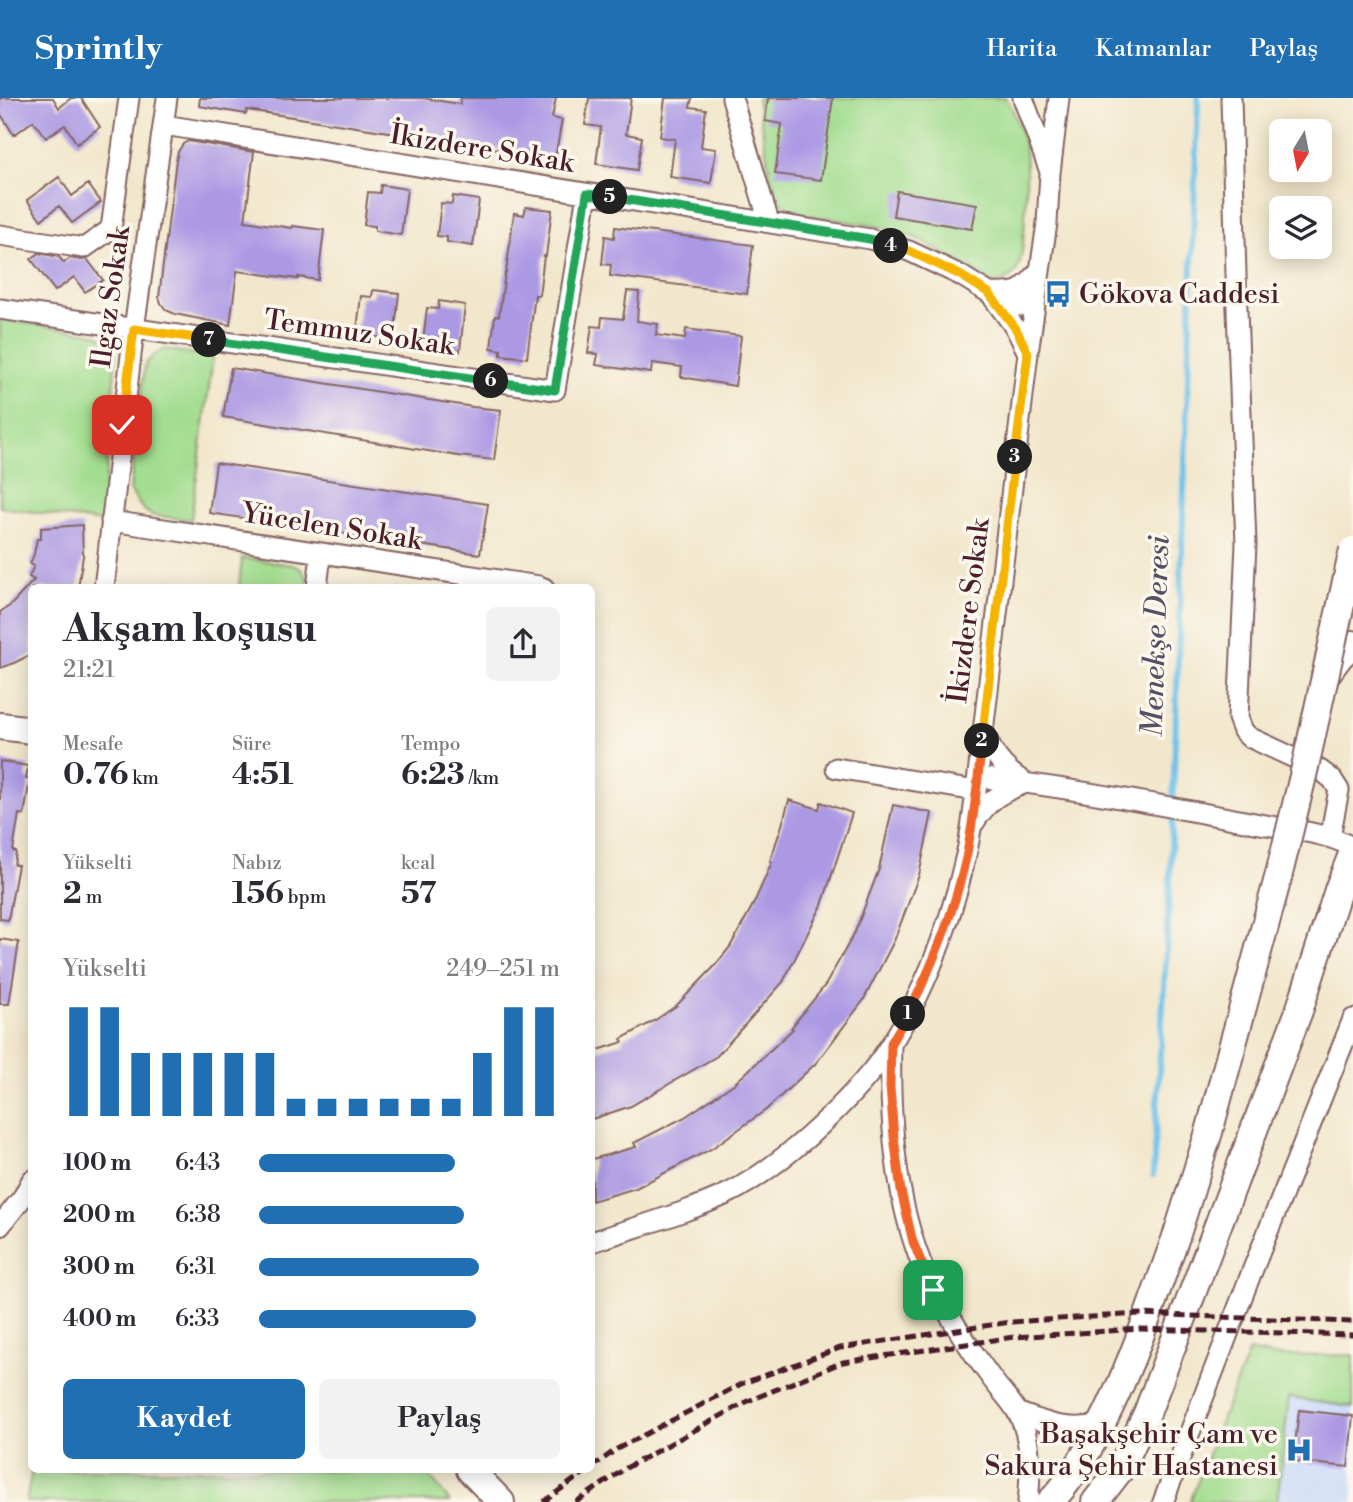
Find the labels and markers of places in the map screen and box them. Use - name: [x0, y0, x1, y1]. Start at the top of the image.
- pin: 5: [592, 180, 628, 214]
- pin: 4: [874, 228, 908, 264]
- place label: Gökova Caddesi: [1079, 277, 1279, 312]
- bus stop icon: Gökova Caddesi: [1043, 279, 1073, 309]
- pin: 7: [192, 322, 227, 358]
- pin: 6: [474, 364, 508, 398]
- pin: [92, 395, 152, 455]
- pin: 3: [998, 440, 1032, 474]
- pin: 2: [964, 724, 1000, 758]
- pin: 1: [890, 996, 926, 1032]
- pin: [903, 1260, 963, 1320]
- place label: Başakşehir Çam ve Sakura Şehir Hastanesi: [984, 1417, 1278, 1484]
- hospital icon: Başakşehir Çam ve Sakura Şehir Hastanesi: [1284, 1435, 1314, 1465]

